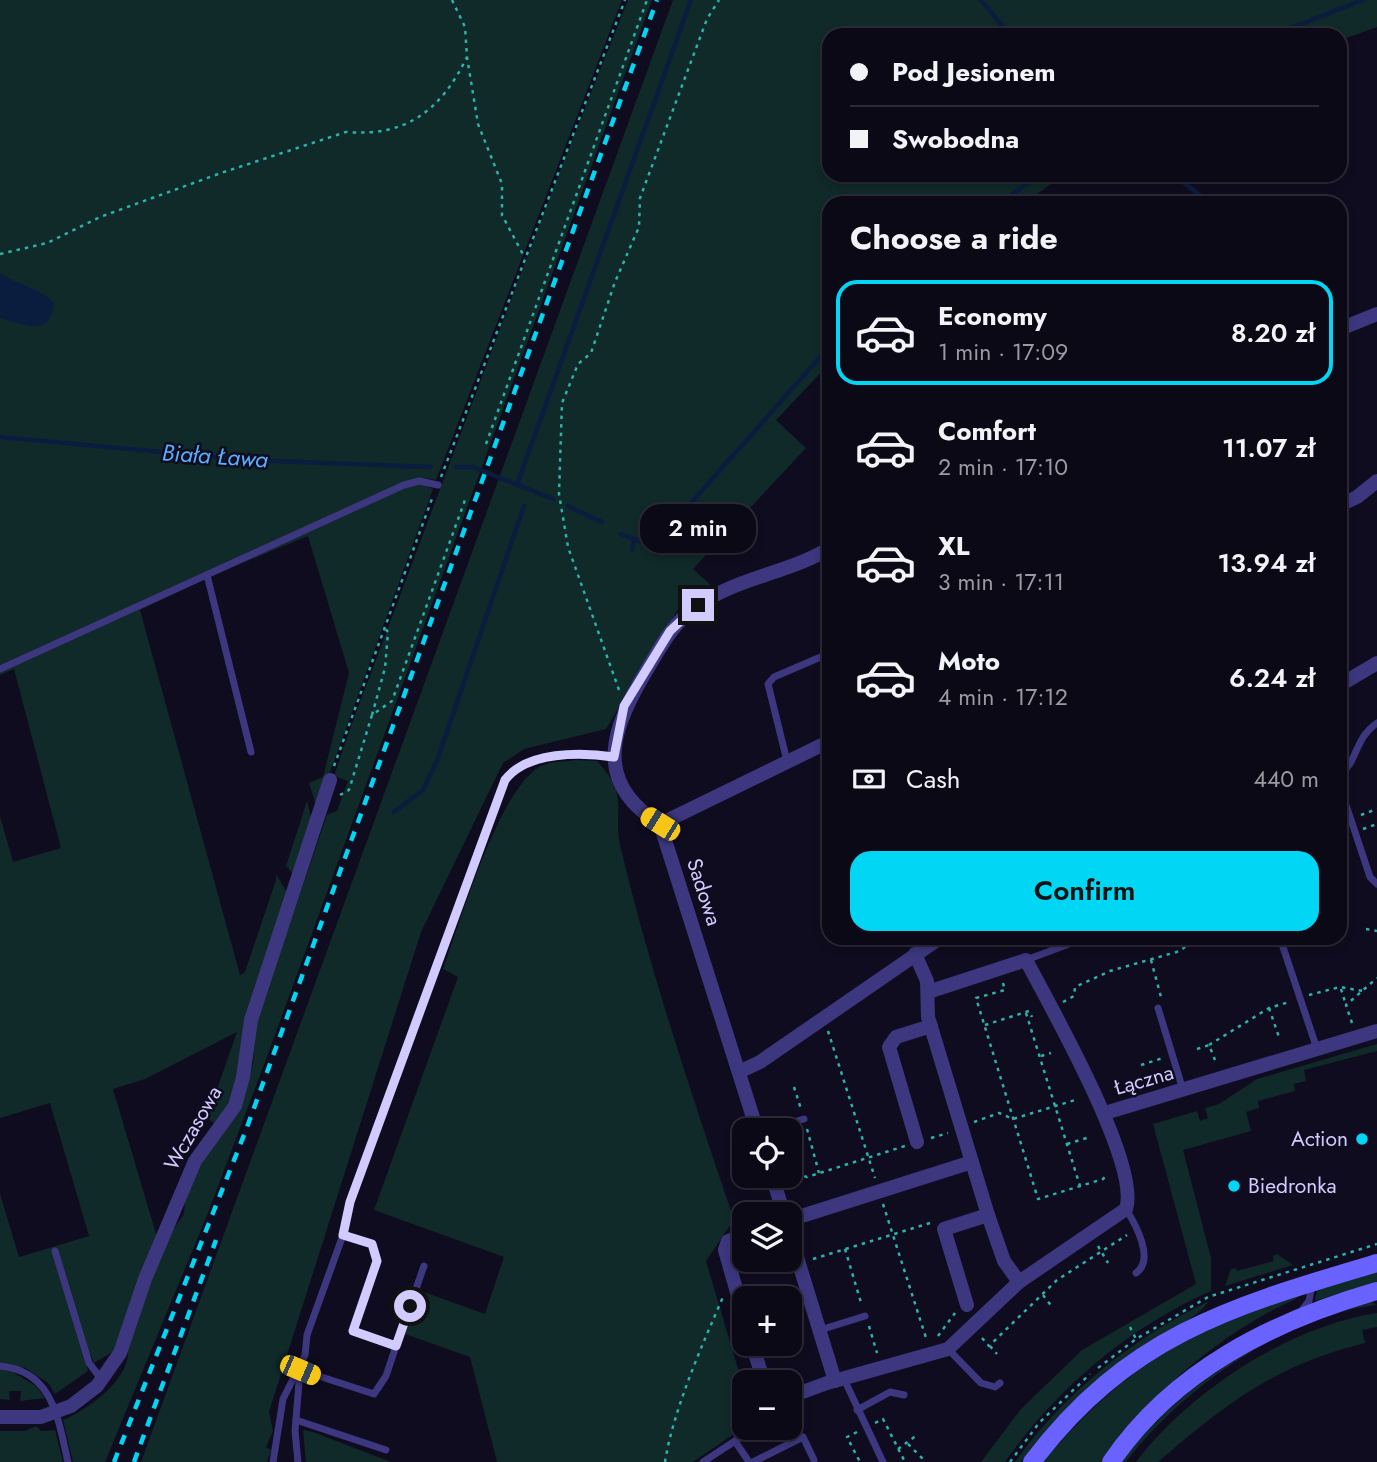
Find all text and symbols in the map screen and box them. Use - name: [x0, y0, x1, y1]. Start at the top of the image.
- text: Pod Jesionem: [892, 53, 1056, 91]
- text: Swobodna: [892, 120, 1019, 158]
- text: Choose a ride: [850, 215, 1058, 261]
- text: Economy: [938, 297, 1047, 335]
- icon: car: [854, 301, 917, 364]
- text: 8.20 zł: [1231, 314, 1315, 352]
- text: 1 min · 17:09: [938, 335, 1068, 369]
- text: Comfort: [938, 412, 1036, 450]
- icon: car: [854, 416, 917, 479]
- text: 11.07 zł: [1222, 429, 1315, 467]
- water label: Biała Ława: [161, 435, 269, 477]
- text: 2 min · 17:10: [938, 450, 1068, 484]
- callout: 2 min: [640, 504, 756, 552]
- text: 2 min: [668, 511, 728, 545]
- text: XL: [938, 527, 970, 565]
- icon: car: [854, 531, 917, 594]
- text: 13.94 zł: [1217, 544, 1315, 582]
- text: 3 min · 17:11: [938, 565, 1064, 599]
- route end: [682, 589, 714, 621]
- text: Moto: [938, 642, 1000, 680]
- icon: car: [854, 646, 917, 709]
- text: 6.24 zł: [1229, 659, 1315, 697]
- text: 4 min · 17:12: [938, 680, 1068, 714]
- icon: cash: [850, 760, 888, 798]
- text: Cash: [906, 760, 960, 798]
- text: 440 m: [1254, 762, 1319, 796]
- car: [637, 804, 684, 844]
- button: Confirm: [850, 851, 1319, 931]
- street label: Sadowa: [679, 854, 729, 930]
- street label: Łączna: [1110, 1057, 1177, 1103]
- street label: Wczasowa: [157, 1080, 229, 1176]
- map controls: [732, 1118, 802, 1440]
- button: locate: [732, 1118, 802, 1188]
- place label: Action: [1291, 1124, 1348, 1154]
- marker: Action: [1354, 1131, 1370, 1147]
- place label: Biedronka: [1248, 1171, 1337, 1201]
- marker: Biedronka: [1226, 1178, 1242, 1194]
- button: layers: [732, 1202, 802, 1272]
- button: +: [732, 1286, 802, 1356]
- route start: [394, 1290, 426, 1322]
- car: [277, 1352, 324, 1388]
- button: −: [732, 1370, 802, 1440]

